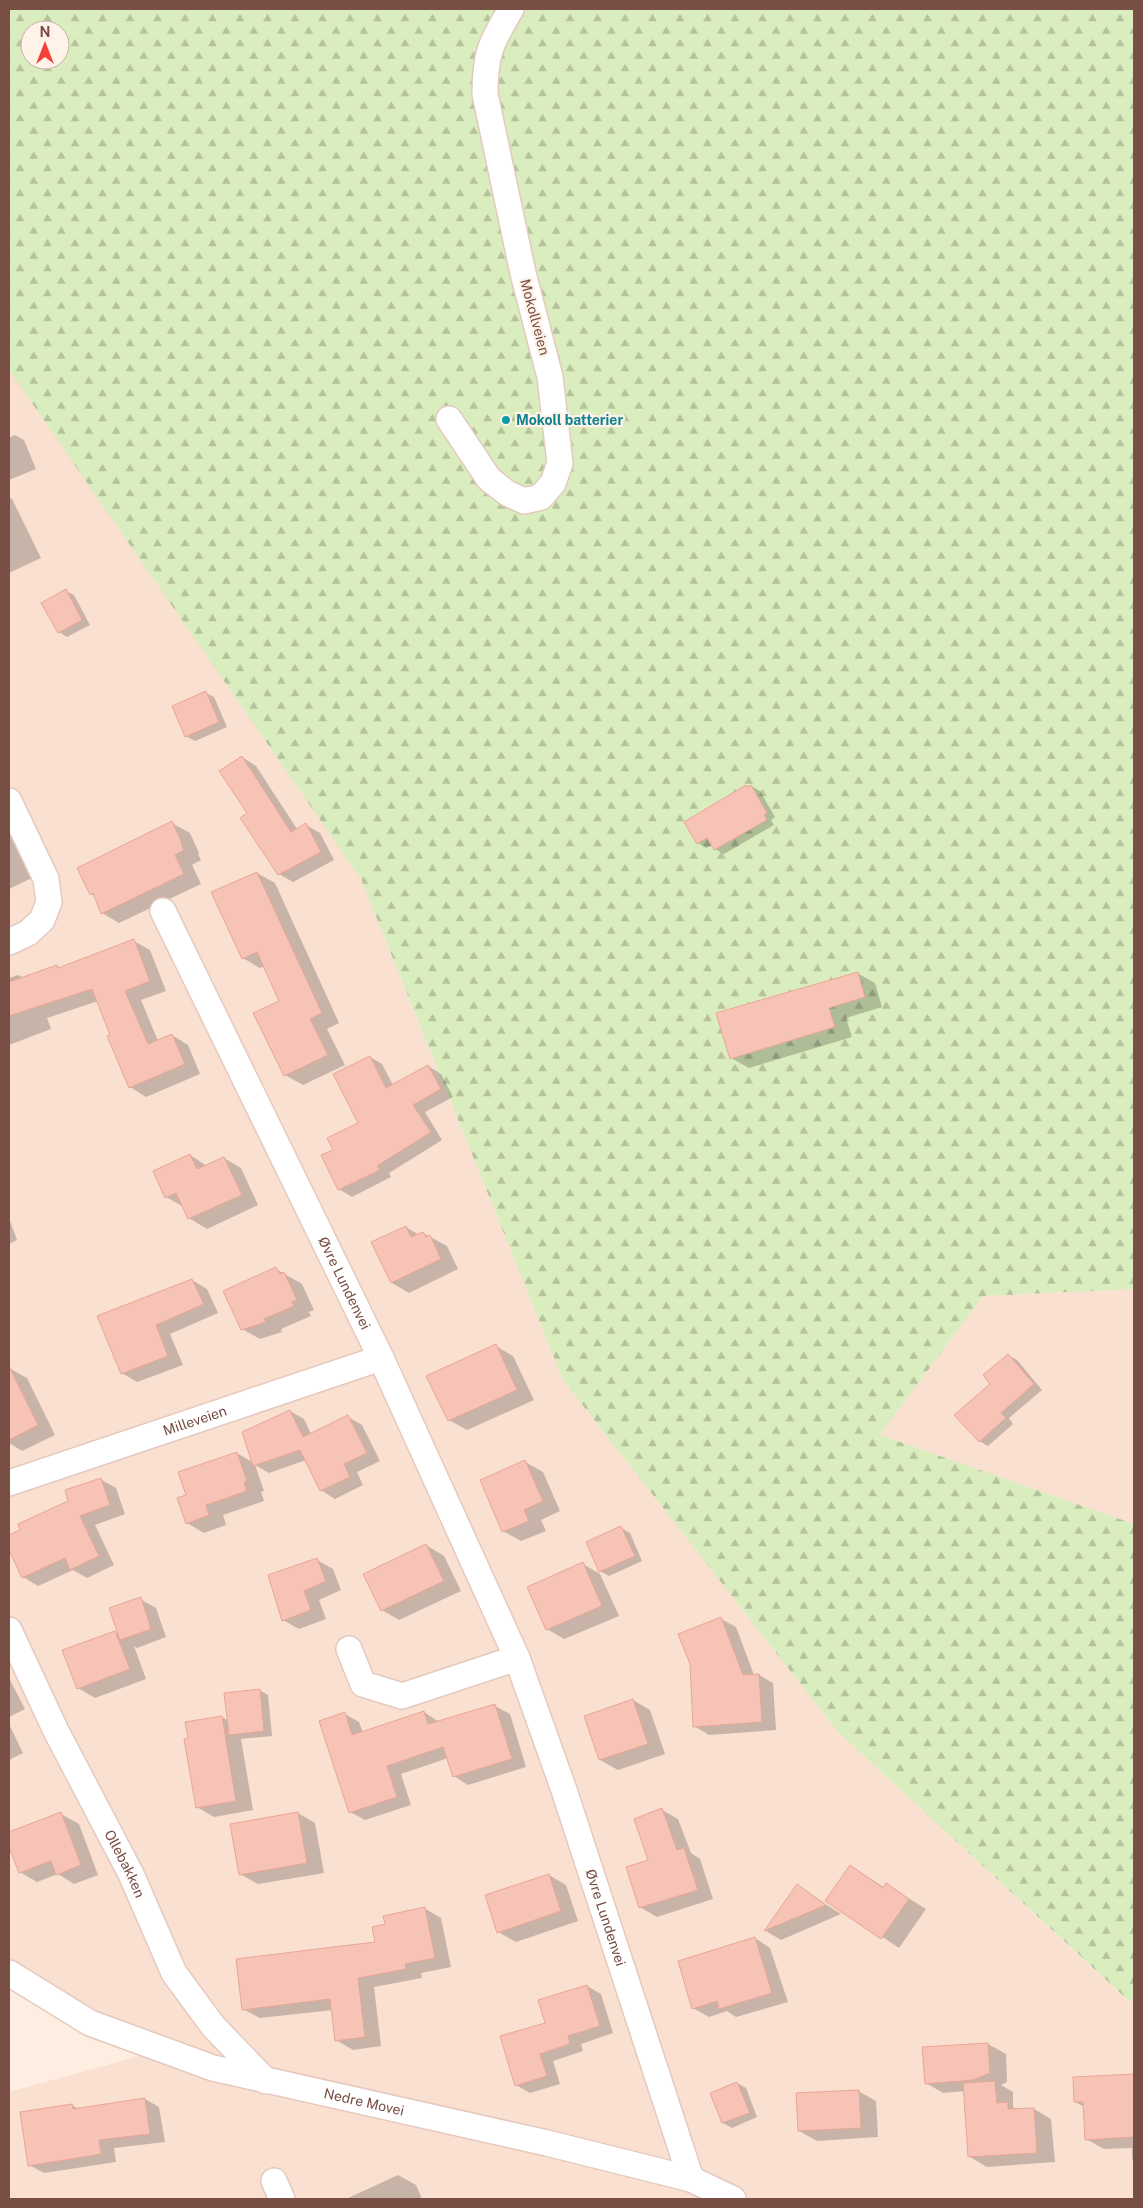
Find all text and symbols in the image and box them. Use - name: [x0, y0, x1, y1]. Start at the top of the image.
- north arrow: [20, 20, 70, 70]
- text: N: [40, 24, 50, 40]
- street label: Mokollveien: [517, 277, 553, 357]
- place label: Mokoll batterier: [516, 412, 623, 428]
- marker: Mokoll batterier: [500, 414, 512, 426]
- street label: Øvre Lundenvei: [315, 1234, 374, 1332]
- street label: Milleveien: [161, 1402, 229, 1439]
- street label: Ollebakken: [101, 1827, 148, 1900]
- street label: Øvre Lundenvei: [582, 1867, 629, 1968]
- street label: Nedre Movei: [322, 2085, 406, 2119]

